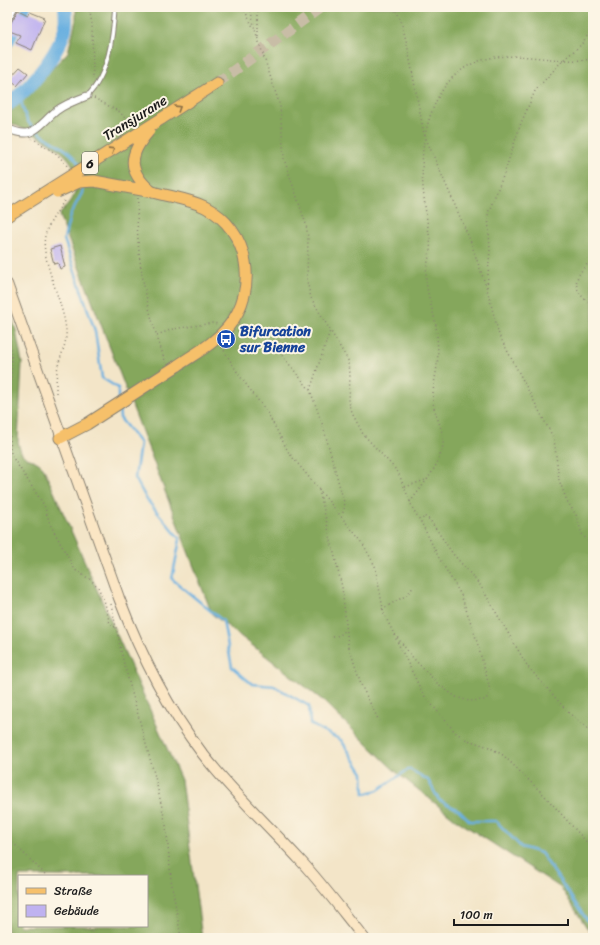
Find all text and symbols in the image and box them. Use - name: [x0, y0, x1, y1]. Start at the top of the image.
- street label: Transjurane: [98, 88, 172, 148]
- one-way arrow: [174, 105, 181, 113]
- one-way arrow: [108, 147, 115, 155]
- road number: 6: [82, 152, 98, 174]
- place label: Bifurcation sur Bienne: [239, 319, 311, 360]
- bus stop icon: Bifurcation sur Bienne: [215, 328, 237, 350]
- legend: [18, 875, 148, 927]
- text: Straße: [54, 880, 92, 902]
- text: Gebäude: [54, 900, 99, 922]
- scale bar: [454, 901, 568, 927]
- text: 100 m: [460, 904, 493, 926]

